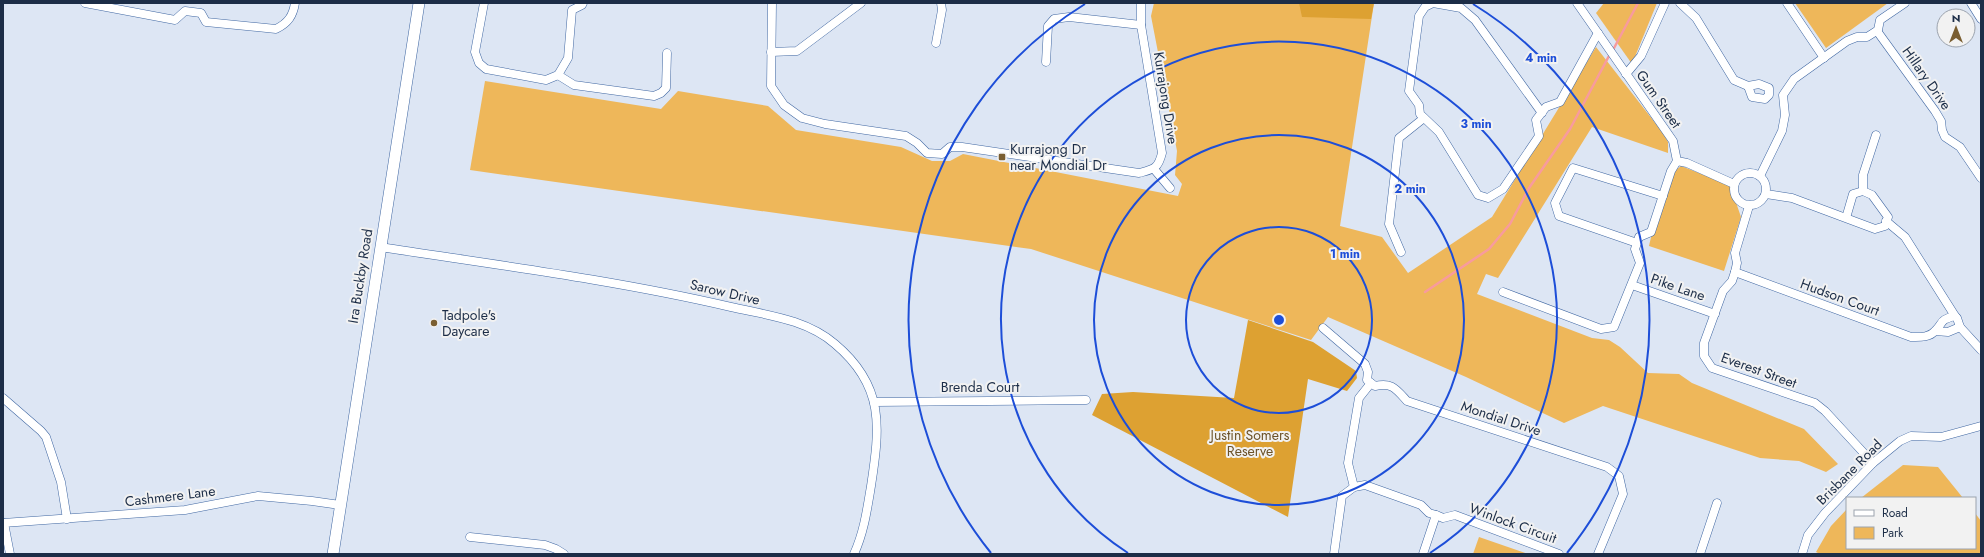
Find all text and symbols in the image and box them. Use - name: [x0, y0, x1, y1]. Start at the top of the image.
- north arrow: [1936, 8, 1976, 48]
- text: N: [1952, 10, 1960, 26]
- street label: Hillary Drive: [1898, 42, 1956, 114]
- text: 4 min: [1525, 49, 1557, 67]
- street label: Kurrajong Drive: [1149, 51, 1183, 145]
- street label: Gum Street: [1632, 66, 1687, 133]
- text: 3 min: [1460, 115, 1492, 133]
- place label: Kurrajong Dr near Mondial Dr: [1010, 139, 1107, 175]
- marker: Kurrajong Dr near Mondial Dr: [997, 152, 1007, 162]
- text: 2 min: [1394, 180, 1426, 198]
- street label: Ira Buckby Road: [343, 227, 377, 325]
- text: 1 min: [1330, 245, 1360, 263]
- street label: Pike Lane: [1648, 268, 1708, 306]
- street label: Hudson Court: [1798, 273, 1883, 321]
- street label: Sarow Drive: [688, 274, 762, 310]
- place label: Tadpole's Daycare: [442, 305, 496, 341]
- centre of rings: [1272, 313, 1286, 327]
- marker: Tadpole's Daycare: [429, 318, 439, 328]
- street label: Everest Street: [1718, 347, 1800, 393]
- street label: Brenda Court: [941, 377, 1020, 397]
- street label: Mondial Drive: [1458, 396, 1544, 440]
- park label: Justin Somers Reserve: [1209, 425, 1290, 461]
- street label: Brisbane Road: [1812, 435, 1886, 509]
- street label: Cashmere Lane: [124, 481, 216, 511]
- legend: [1846, 497, 1976, 549]
- street label: Winlock Circuit: [1467, 498, 1560, 548]
- text: Road: [1882, 504, 1908, 522]
- text: Park: [1882, 524, 1904, 542]

